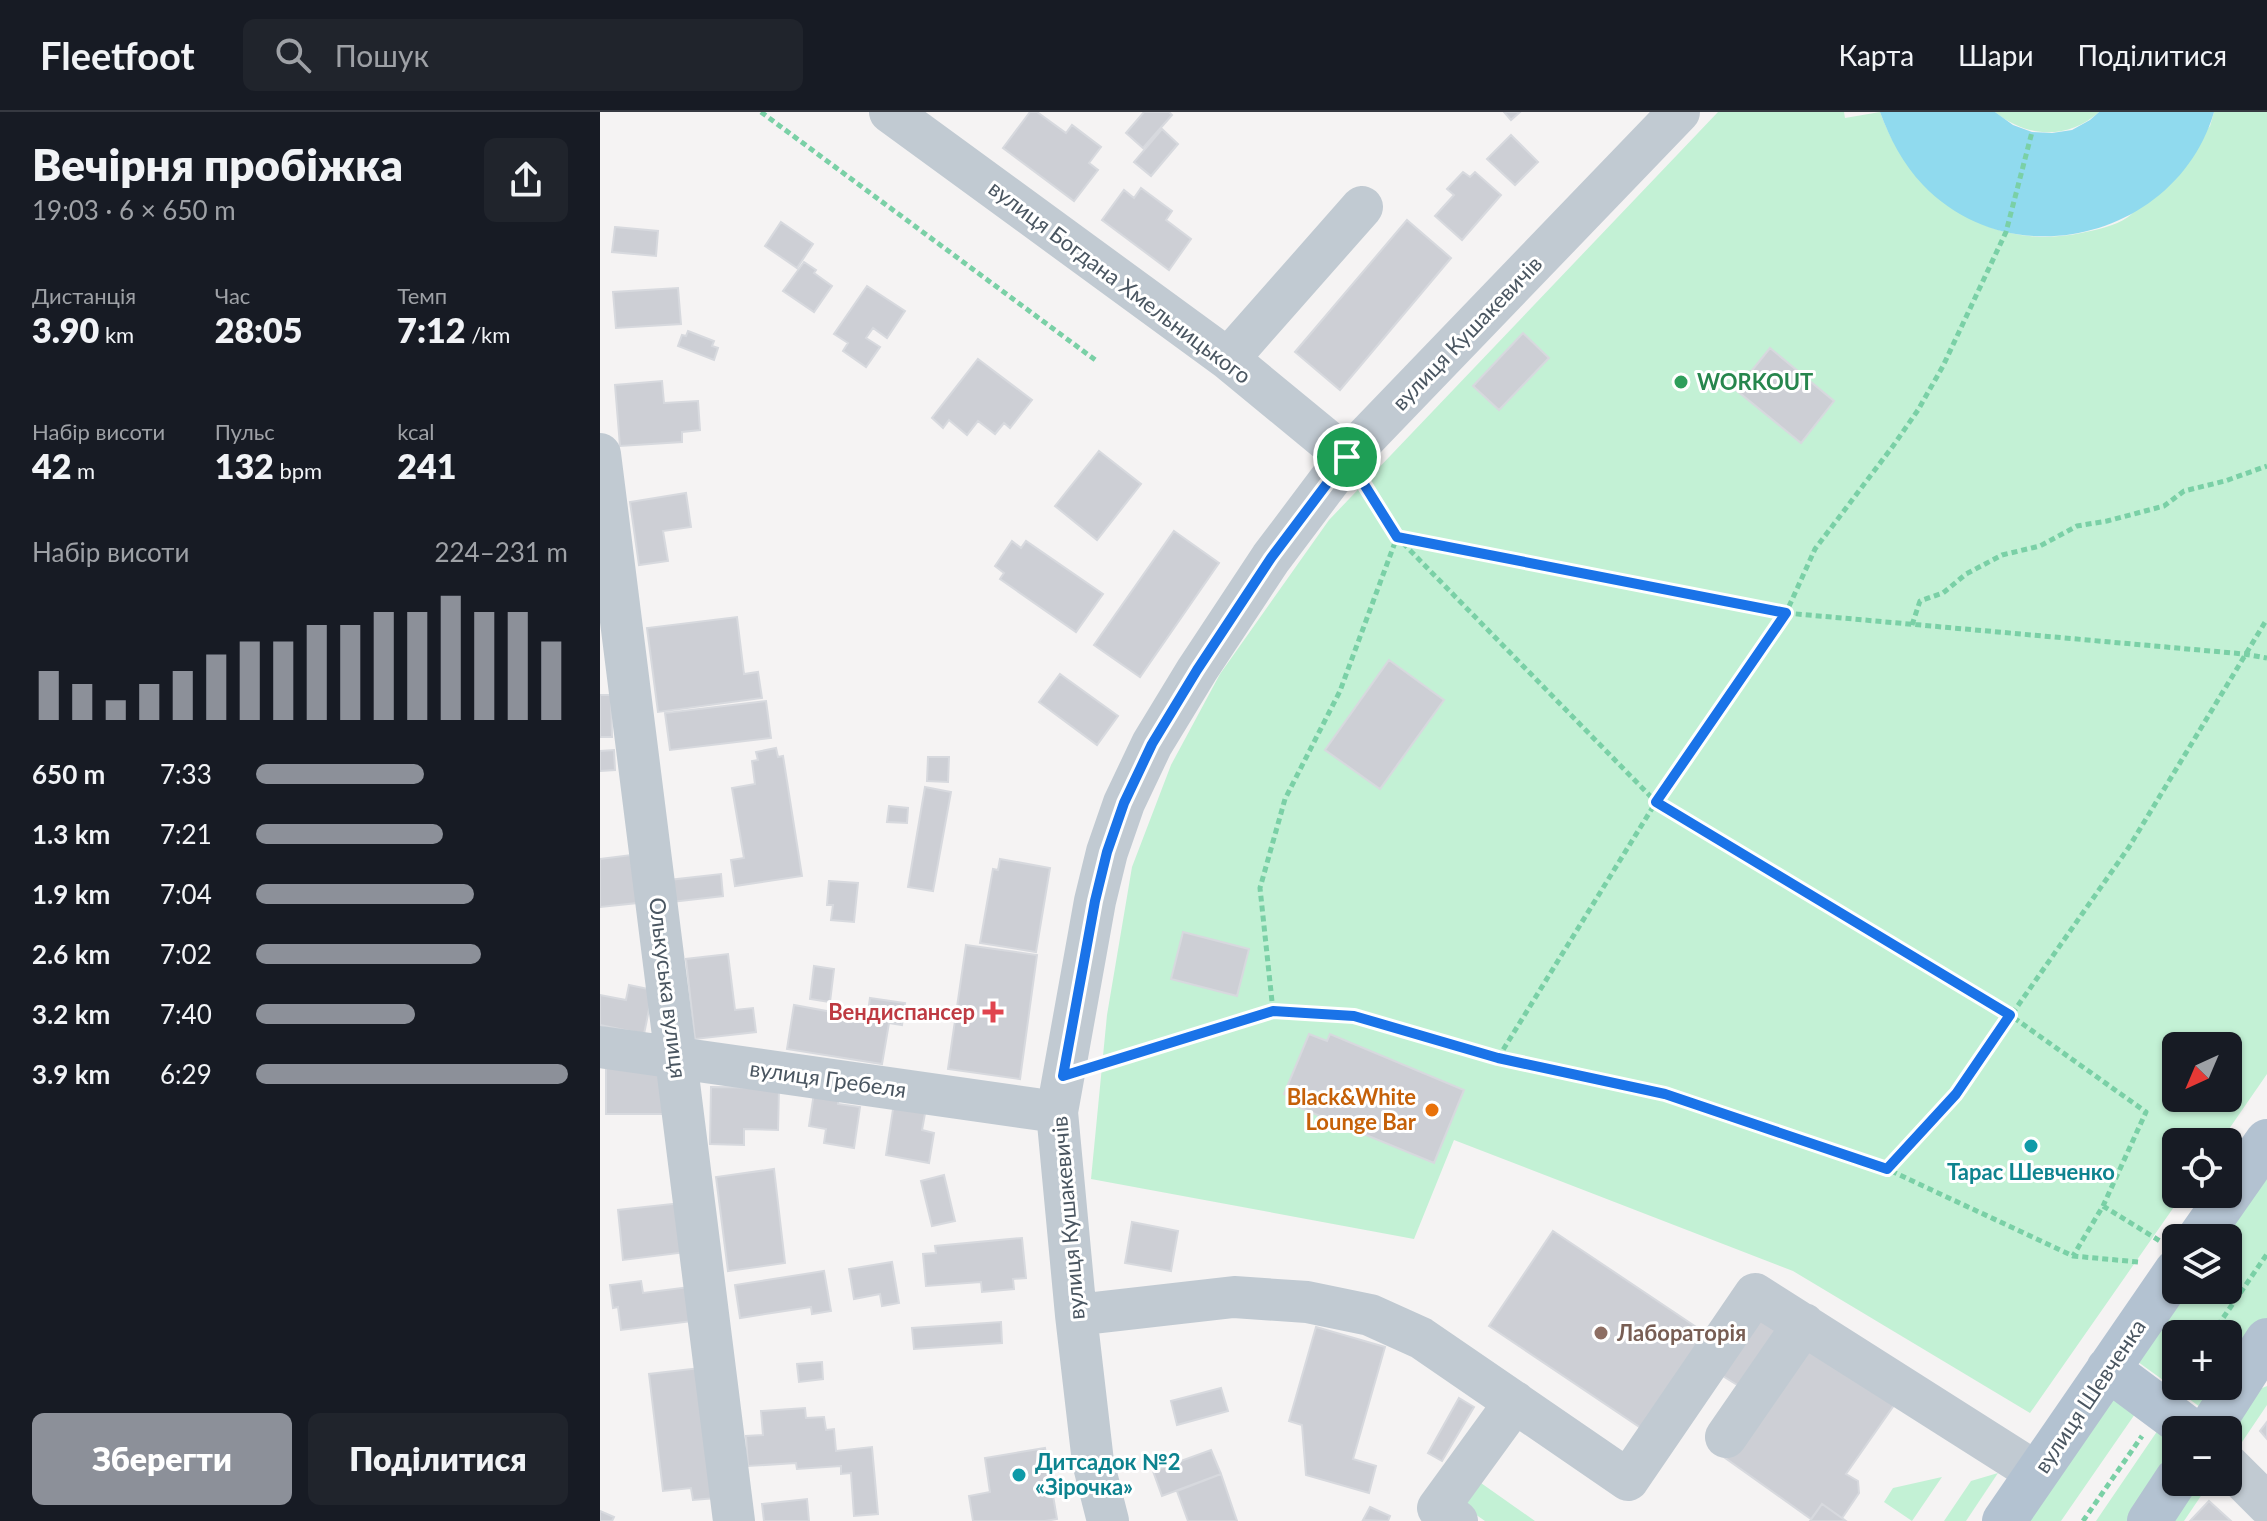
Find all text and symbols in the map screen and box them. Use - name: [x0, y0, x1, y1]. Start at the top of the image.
- search box: [243, 19, 803, 91]
- text: Fleetfoot: [40, 32, 195, 78]
- icon: search: [271, 33, 315, 77]
- text: Пошук: [335, 37, 429, 73]
- text: Карта: [1838, 38, 1914, 72]
- text: Шари: [1958, 38, 2034, 72]
- text: Поділитися: [2078, 38, 2227, 72]
- text: Вечірня пробіжка: [32, 138, 403, 190]
- button: share: [484, 138, 568, 222]
- street label: вулиця Богдана Хмельницького: [984, 174, 1257, 389]
- text: 19:03 · 6 × 650 m: [32, 194, 236, 226]
- street label: вулиця Кушакевичів: [1386, 250, 1547, 415]
- text: Дистанція: [32, 282, 136, 309]
- text: Час: [215, 282, 250, 309]
- text: Темп: [397, 282, 447, 309]
- text: 3.90: [32, 309, 99, 350]
- text: 28:05: [215, 309, 303, 350]
- text: 7:12: [397, 309, 466, 350]
- text: km: [99, 321, 134, 348]
- text: /km: [466, 321, 510, 348]
- place label: WORKOUT: [1697, 368, 1813, 395]
- marker: WORKOUT: [1672, 373, 1690, 391]
- text: Набір висоти: [32, 418, 165, 445]
- text: Пульс: [215, 418, 275, 445]
- text: kcal: [397, 418, 435, 445]
- pin: [1313, 423, 1381, 491]
- icon: arrive: [1325, 435, 1369, 479]
- text: 42: [32, 445, 71, 486]
- text: 132: [215, 445, 274, 486]
- text: 241: [397, 445, 457, 486]
- text: m: [71, 457, 95, 484]
- text: bpm: [274, 457, 322, 484]
- text: Набір висоти: [32, 536, 189, 568]
- text: 224–231 m: [434, 536, 568, 568]
- text: 650 m: [32, 758, 105, 790]
- text: 7:33: [160, 758, 212, 790]
- text: 1.3 km: [32, 818, 110, 850]
- text: 7:21: [160, 818, 212, 850]
- text: 1.9 km: [32, 878, 110, 910]
- text: 7:04: [160, 878, 212, 910]
- street label: Олькуська вулиця: [644, 896, 693, 1080]
- text: 2.6 km: [32, 938, 110, 970]
- text: 7:02: [160, 938, 212, 970]
- text: 3.2 km: [32, 998, 110, 1030]
- text: 7:40: [160, 998, 212, 1030]
- place label: Вендиспансер: [828, 998, 975, 1025]
- marker: Вендиспансер: [982, 1001, 1004, 1023]
- north arrow: [2162, 1032, 2242, 1112]
- map controls: [2162, 1032, 2242, 1496]
- street label: вулиця Гребеля: [748, 1054, 908, 1103]
- text: 3.9 km: [32, 1058, 110, 1090]
- text: 6:29: [160, 1058, 212, 1090]
- place label: Black&White Lounge Bar: [1287, 1083, 1417, 1135]
- marker: Black&White Lounge Bar: [1423, 1101, 1441, 1119]
- street label: вулиця Кушакевичів: [1045, 1115, 1090, 1321]
- button: locate: [2162, 1128, 2242, 1208]
- marker: Тарас Шевченко: [2022, 1137, 2040, 1155]
- place label: Тарас Шевченко: [1947, 1158, 2115, 1185]
- button: layers: [2162, 1224, 2242, 1304]
- street label: вулиця Шевченка: [2028, 1314, 2151, 1478]
- place label: Лабораторія: [1616, 1319, 1746, 1346]
- button: +: [2162, 1320, 2242, 1400]
- marker: Лабораторія: [1592, 1324, 1610, 1342]
- button: Зберегти: [32, 1413, 292, 1505]
- button: Поділитися: [308, 1413, 568, 1505]
- button: −: [2162, 1416, 2242, 1496]
- place label: Дитсадок №2 «Зірочка»: [1035, 1448, 1180, 1500]
- marker: Дитсадок №2 «Зірочка»: [1010, 1466, 1028, 1484]

